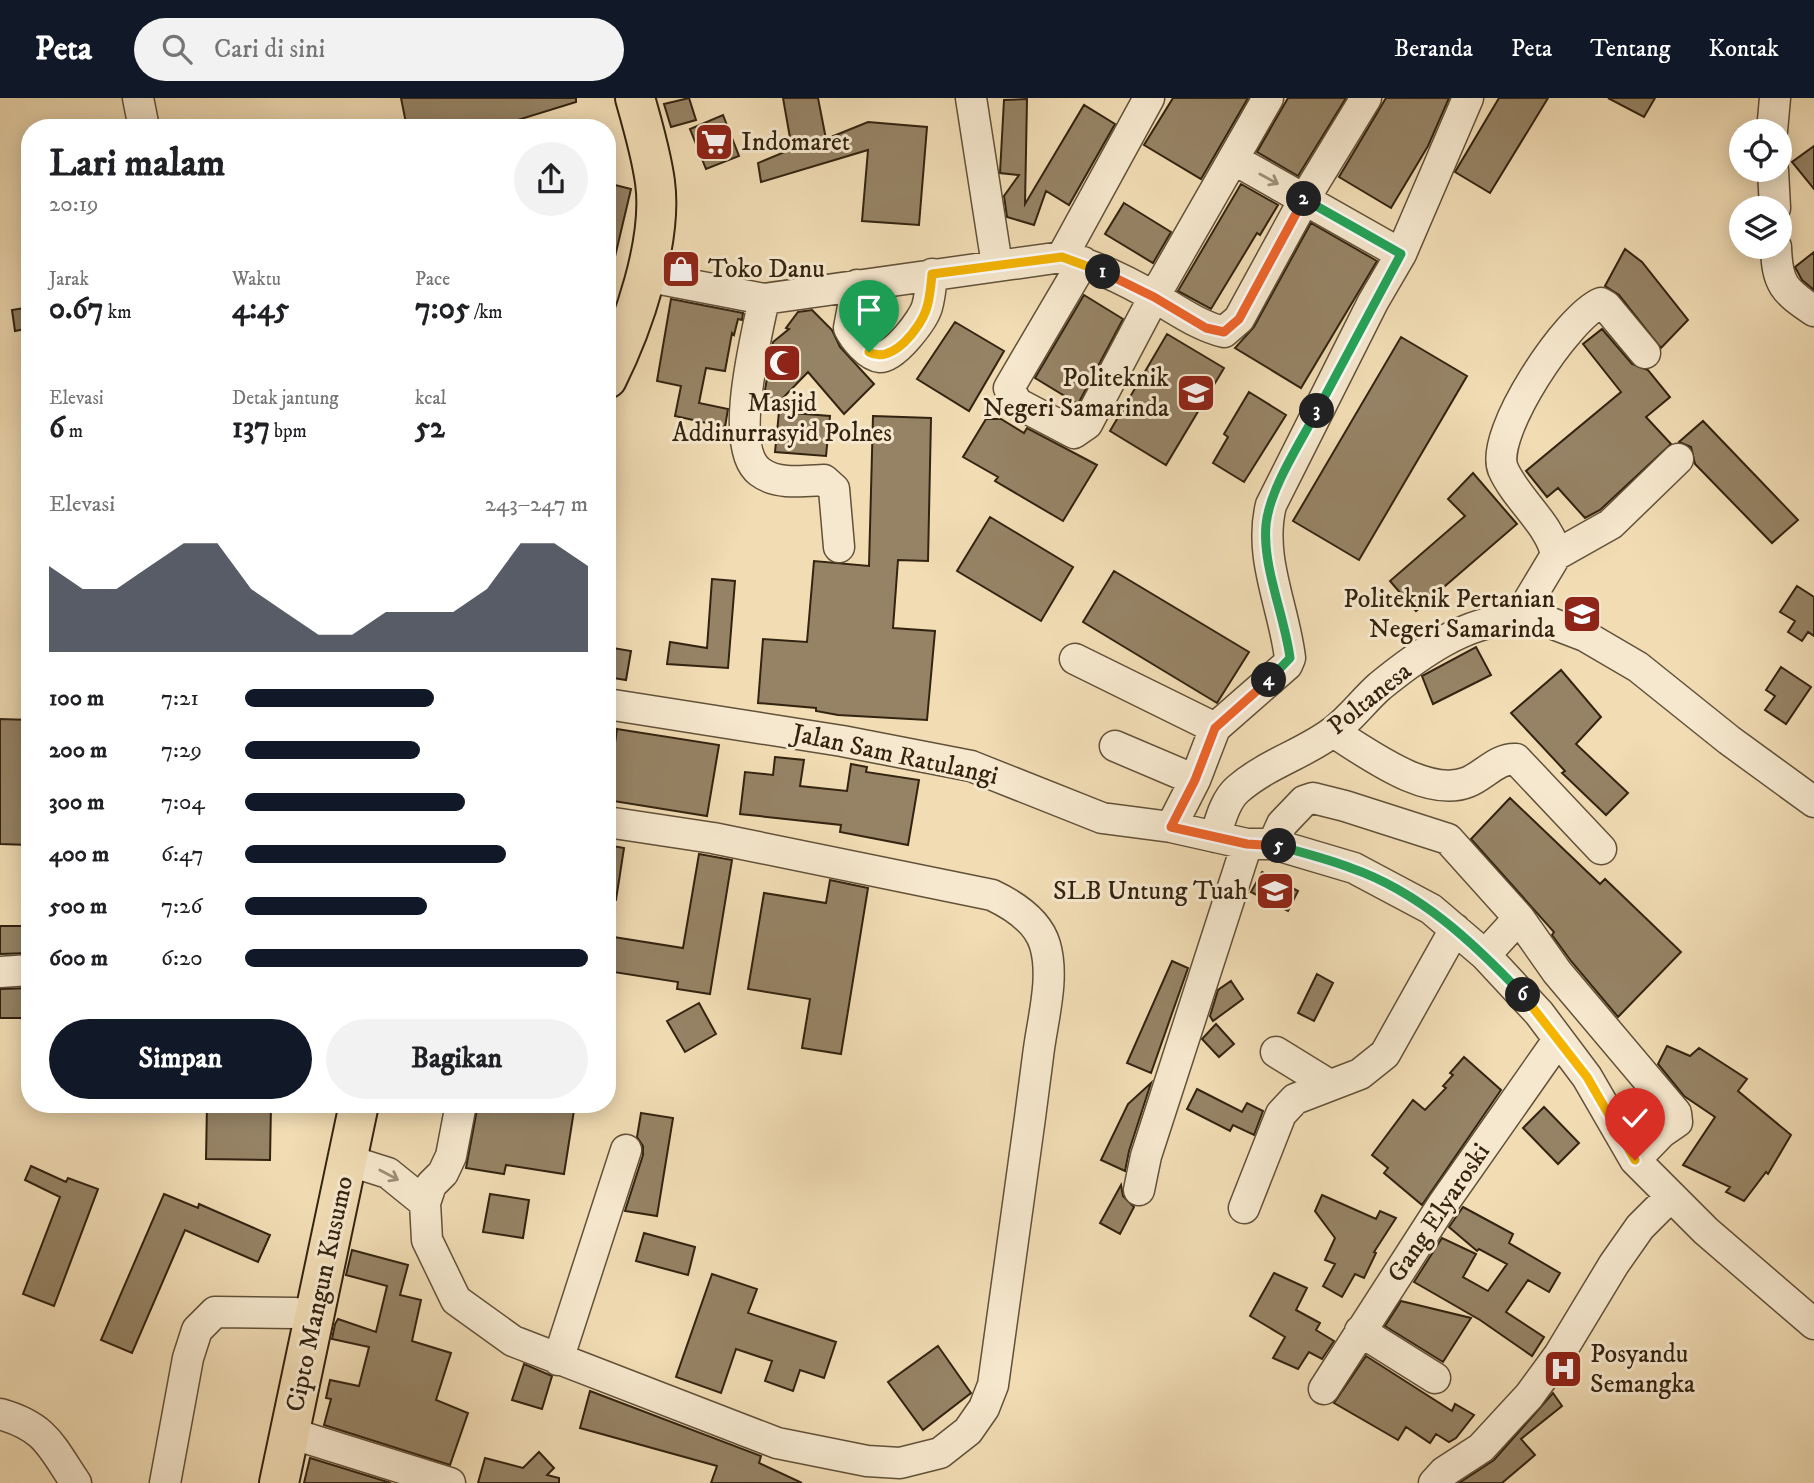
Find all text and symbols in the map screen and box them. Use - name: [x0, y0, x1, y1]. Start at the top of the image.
- search box: [134, 18, 624, 81]
- text: Peta: [35, 29, 92, 70]
- icon: search: [158, 30, 196, 68]
- text: Cari di sini: [214, 33, 325, 66]
- text: Beranda: [1394, 34, 1473, 64]
- text: Peta: [1511, 34, 1552, 64]
- text: Tentang: [1590, 34, 1671, 64]
- text: Kontak: [1709, 34, 1779, 64]
- map controls: [1729, 119, 1792, 259]
- button: locate: [1729, 119, 1792, 182]
- supermarket icon: Indomaret: [693, 121, 735, 163]
- place label: Indomaret: [741, 126, 850, 159]
- text: Lari malam: [49, 140, 225, 188]
- button: share: [514, 142, 588, 216]
- one-way arrow: [1258, 173, 1279, 186]
- pin: 2: [1286, 182, 1322, 217]
- text: 2: [1299, 187, 1308, 210]
- text: 20:19: [49, 190, 99, 219]
- button: layers: [1729, 196, 1792, 259]
- shop icon: Toko Danu: [660, 248, 702, 290]
- place label: Toko Danu: [708, 253, 825, 286]
- pin: 1: [1086, 254, 1120, 290]
- text: 1: [1099, 260, 1106, 283]
- text: Jarak: [49, 268, 89, 291]
- text: Waktu: [232, 268, 281, 291]
- text: Pace: [415, 268, 450, 291]
- pin: [839, 280, 899, 352]
- text: 0.67: [49, 291, 104, 328]
- text: 4:45: [232, 291, 289, 328]
- text: 7:05: [415, 291, 470, 328]
- icon: arrive: [850, 291, 888, 329]
- text: km: [104, 301, 131, 324]
- text: /km: [470, 301, 503, 324]
- mosque icon: Masjid Addinurrasyid Polnes: [761, 342, 803, 384]
- place label: Politeknik Negeri Samarinda: [983, 362, 1169, 425]
- school or university icon: Politeknik Negeri Samarinda: [1175, 372, 1217, 414]
- text: Elevasi: [49, 387, 104, 410]
- text: Detak jantung: [232, 387, 339, 410]
- text: kcal: [415, 387, 446, 410]
- place label: Masjid Addinurrasyid Polnes: [672, 387, 892, 450]
- pin: 3: [1300, 394, 1334, 428]
- text: 3: [1313, 399, 1320, 422]
- text: 6: [49, 410, 65, 447]
- text: 137: [232, 410, 270, 447]
- text: 52: [415, 410, 445, 447]
- text: m: [65, 420, 83, 443]
- text: bpm: [270, 420, 307, 443]
- text: Elevasi: [49, 490, 115, 519]
- text: 243–247 m: [485, 490, 588, 519]
- place label: Politeknik Pertanian Negeri Samarinda: [1343, 583, 1555, 646]
- school or university icon: Politeknik Pertanian Negeri Samarinda: [1561, 593, 1603, 635]
- street label: Poltanesa: [1321, 655, 1419, 743]
- pin: 4: [1252, 662, 1286, 698]
- text: 4: [1263, 668, 1274, 691]
- text: 100 m: [49, 684, 104, 713]
- text: 7:21: [161, 684, 199, 713]
- street label: Jalan Sam Ratulangi: [787, 717, 1001, 793]
- text: 200 m: [49, 736, 107, 765]
- text: 7:29: [161, 736, 202, 765]
- text: 300 m: [49, 788, 105, 817]
- text: 7:04: [161, 788, 205, 817]
- pin: 5: [1262, 828, 1296, 864]
- text: 5: [1274, 834, 1283, 857]
- text: 400 m: [49, 840, 109, 869]
- text: 6:47: [161, 840, 204, 869]
- school or university icon: SLB Untung Tuah: [1254, 870, 1296, 912]
- place label: SLB Untung Tuah: [1053, 875, 1248, 908]
- text: 500 m: [49, 892, 107, 921]
- text: 7:26: [161, 892, 202, 921]
- text: 600 m: [49, 944, 108, 973]
- text: 6:20: [161, 944, 203, 973]
- pin: 6: [1506, 978, 1540, 1012]
- text: 6: [1518, 983, 1527, 1006]
- button: Simpan: [49, 1019, 312, 1099]
- button: Bagikan: [326, 1019, 588, 1099]
- pin: [1605, 1088, 1665, 1160]
- icon: check: [1616, 1099, 1654, 1137]
- street label: Gang Elyaroski: [1380, 1137, 1498, 1289]
- one-way arrow: [379, 1169, 399, 1183]
- street label: Cipto Mangun Kusumo: [279, 1173, 361, 1415]
- place label: Posyandu Semangka: [1590, 1338, 1695, 1401]
- hospital icon: Posyandu Semangka: [1542, 1348, 1584, 1390]

